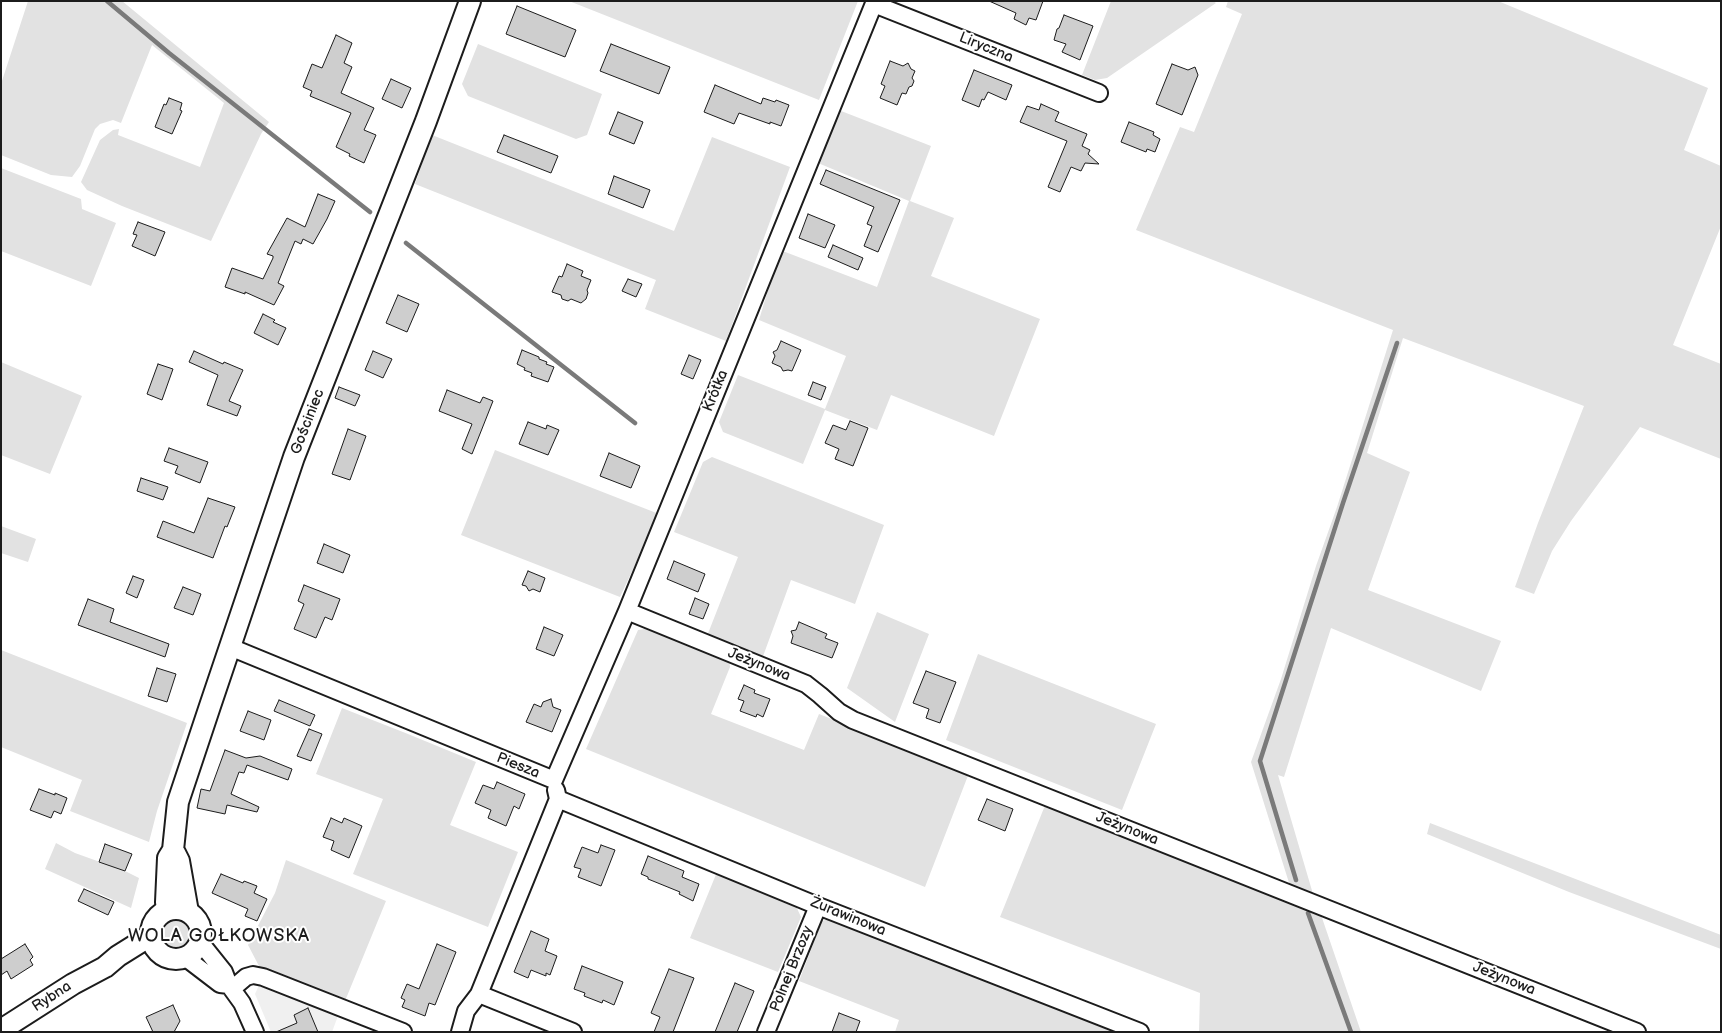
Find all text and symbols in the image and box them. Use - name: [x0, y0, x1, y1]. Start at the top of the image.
- street label: Liryczna: [956, 29, 1016, 67]
- street label: Krótka: [700, 368, 732, 414]
- street label: Gościniec: [287, 387, 329, 457]
- street label: Jeżynowa: [725, 644, 793, 686]
- street label: Piesza: [494, 749, 542, 783]
- street label: Jeżynowa: [1093, 808, 1161, 850]
- street label: Żurawinowa: [808, 894, 888, 940]
- street label: Polnej Brzozy: [767, 923, 817, 1015]
- district label: WOLA GOŁKOWSKA: [126, 925, 312, 947]
- street label: Jeżynowa: [1470, 958, 1538, 1000]
- street label: Rybna: [29, 978, 75, 1016]

